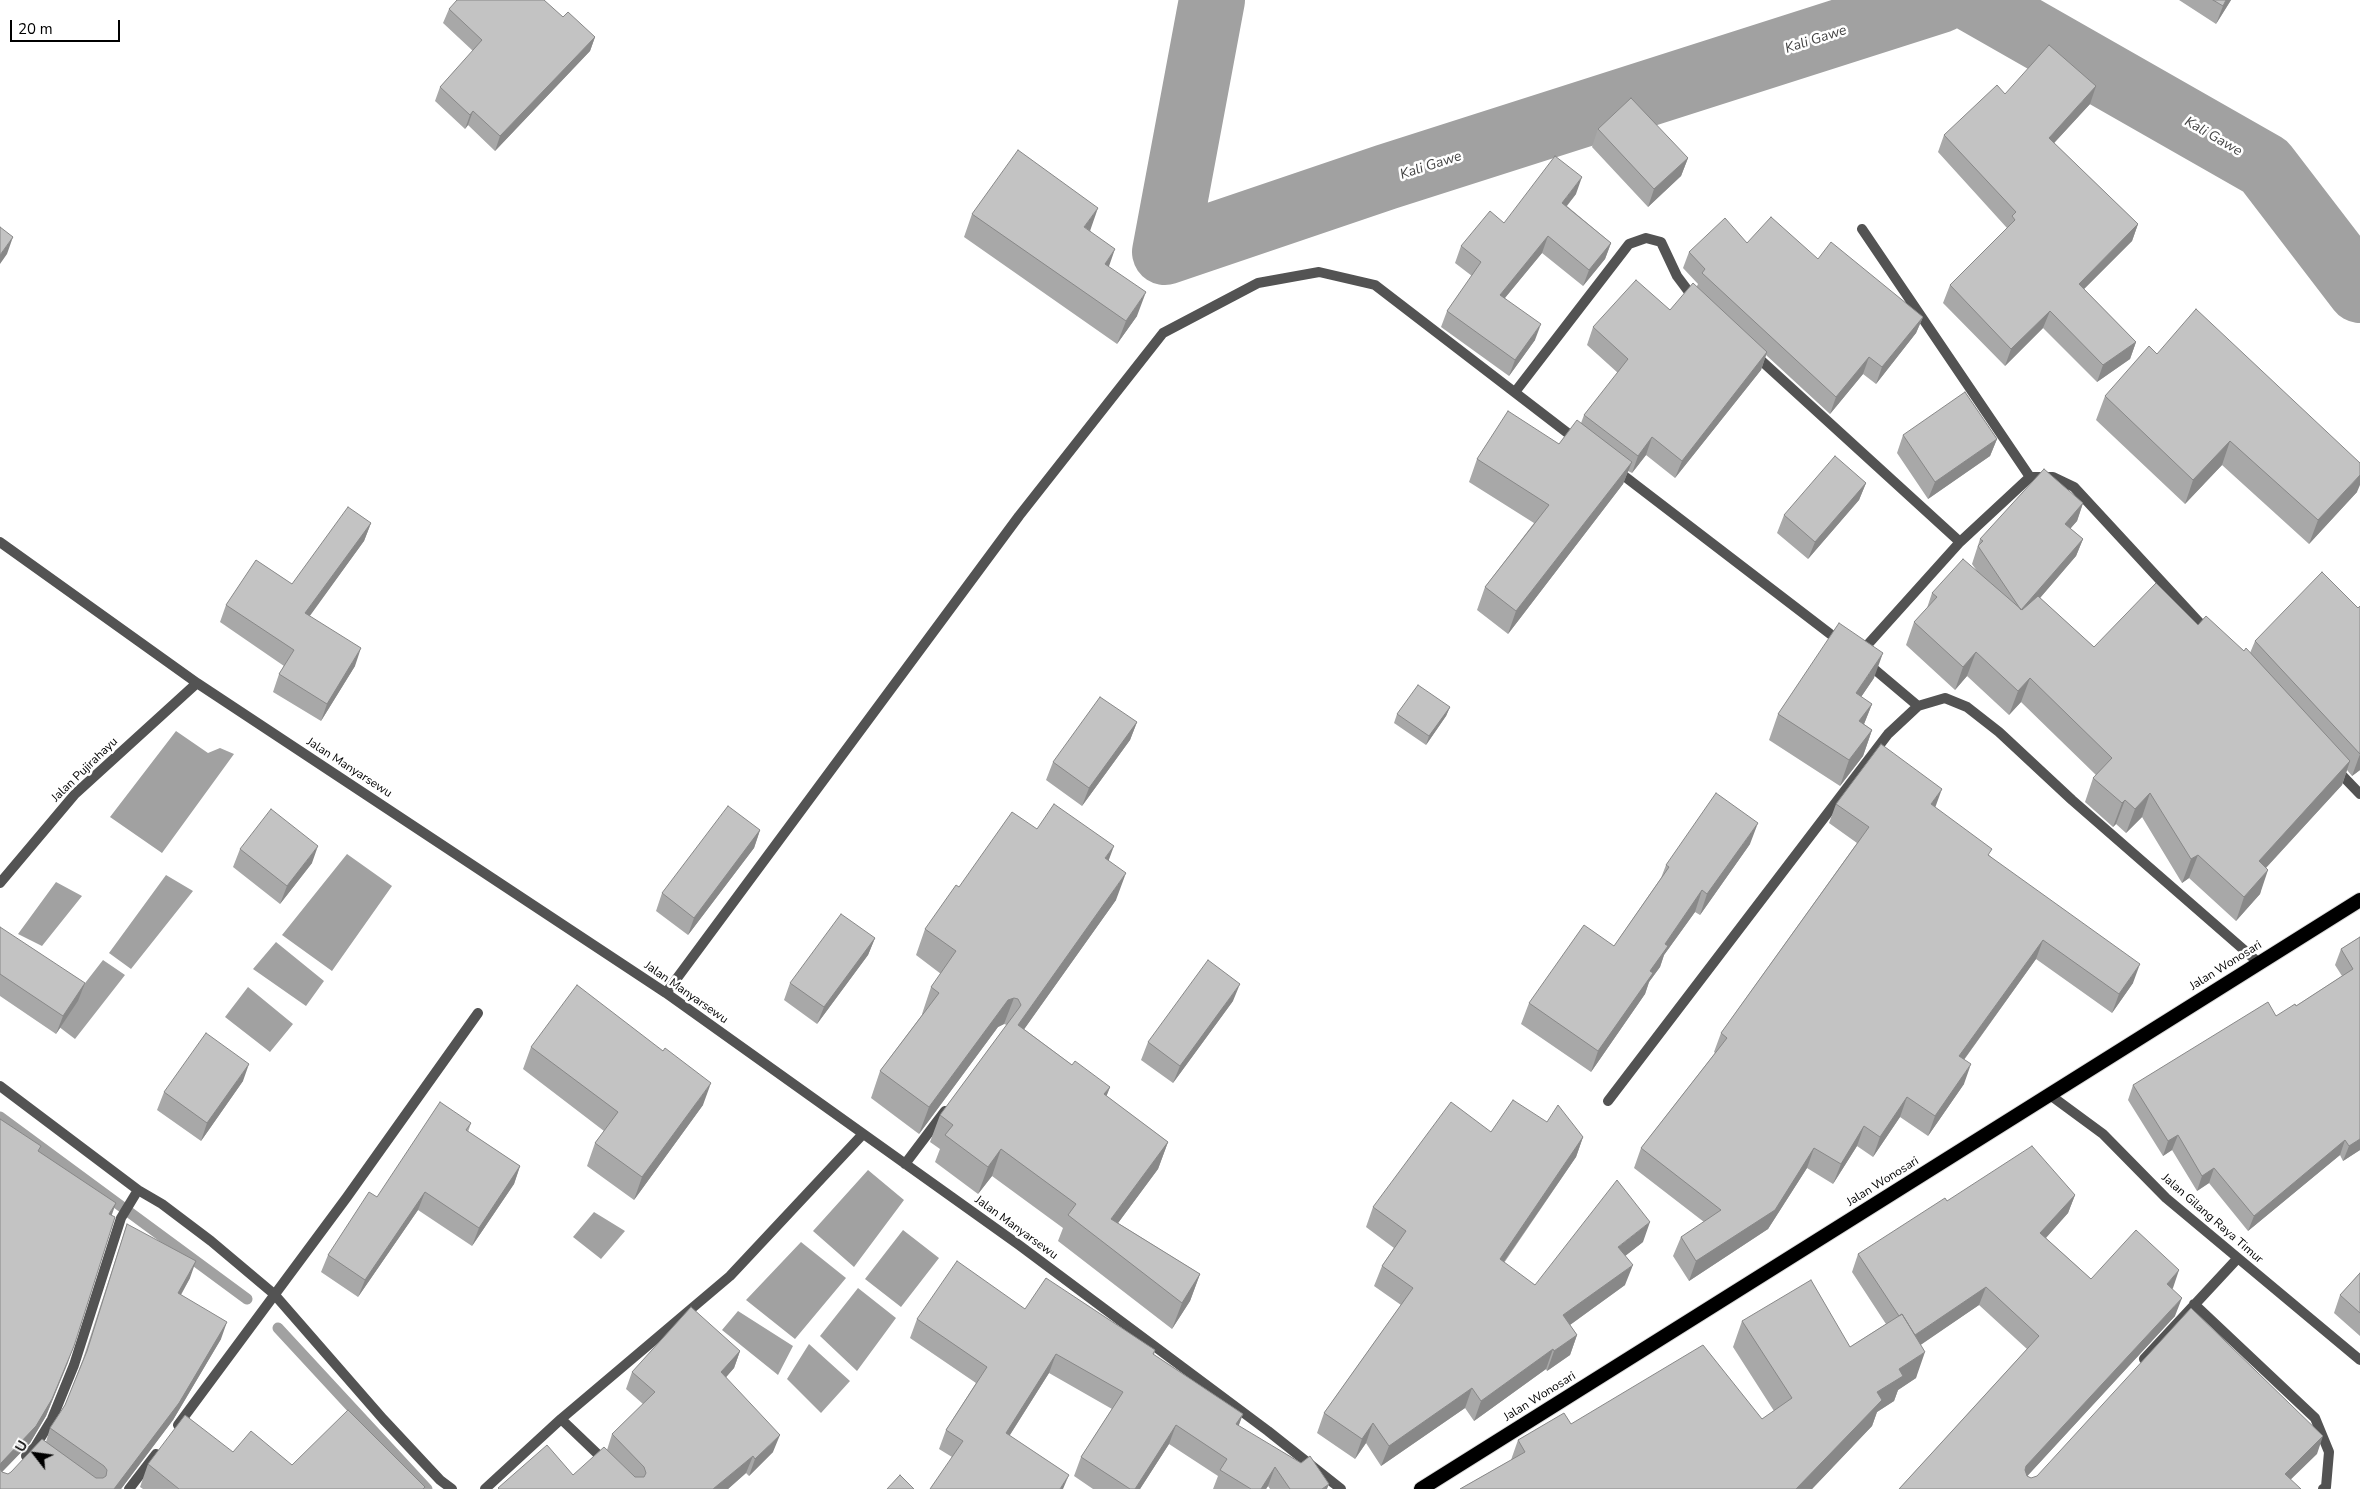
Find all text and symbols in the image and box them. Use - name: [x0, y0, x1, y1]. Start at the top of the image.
- scale bar: [12, 10, 122, 42]
- text: 20 m: [18, 19, 53, 39]
- water label: Kali Gawe: [1783, 22, 1849, 58]
- water label: Kali Gawe: [2181, 114, 2245, 160]
- water label: Kali Gawe: [1398, 148, 1464, 184]
- street label: Jalan Pujirahayu: [49, 735, 121, 805]
- street label: Jalan Manyarsewu: [304, 735, 394, 801]
- street label: Jalan Wonosari: [2187, 938, 2265, 994]
- street label: Jalan Manyarsewu: [641, 959, 731, 1027]
- street label: Jalan Wonosari: [1844, 1154, 1922, 1210]
- street label: Jalan Gilang Raya Timur: [2158, 1171, 2266, 1267]
- street label: Jalan Manyarsewu: [972, 1193, 1060, 1263]
- street label: Jalan Wonosari: [1501, 1369, 1579, 1425]
- north arrow: [10, 1429, 60, 1479]
- text: U: [11, 1437, 32, 1455]

